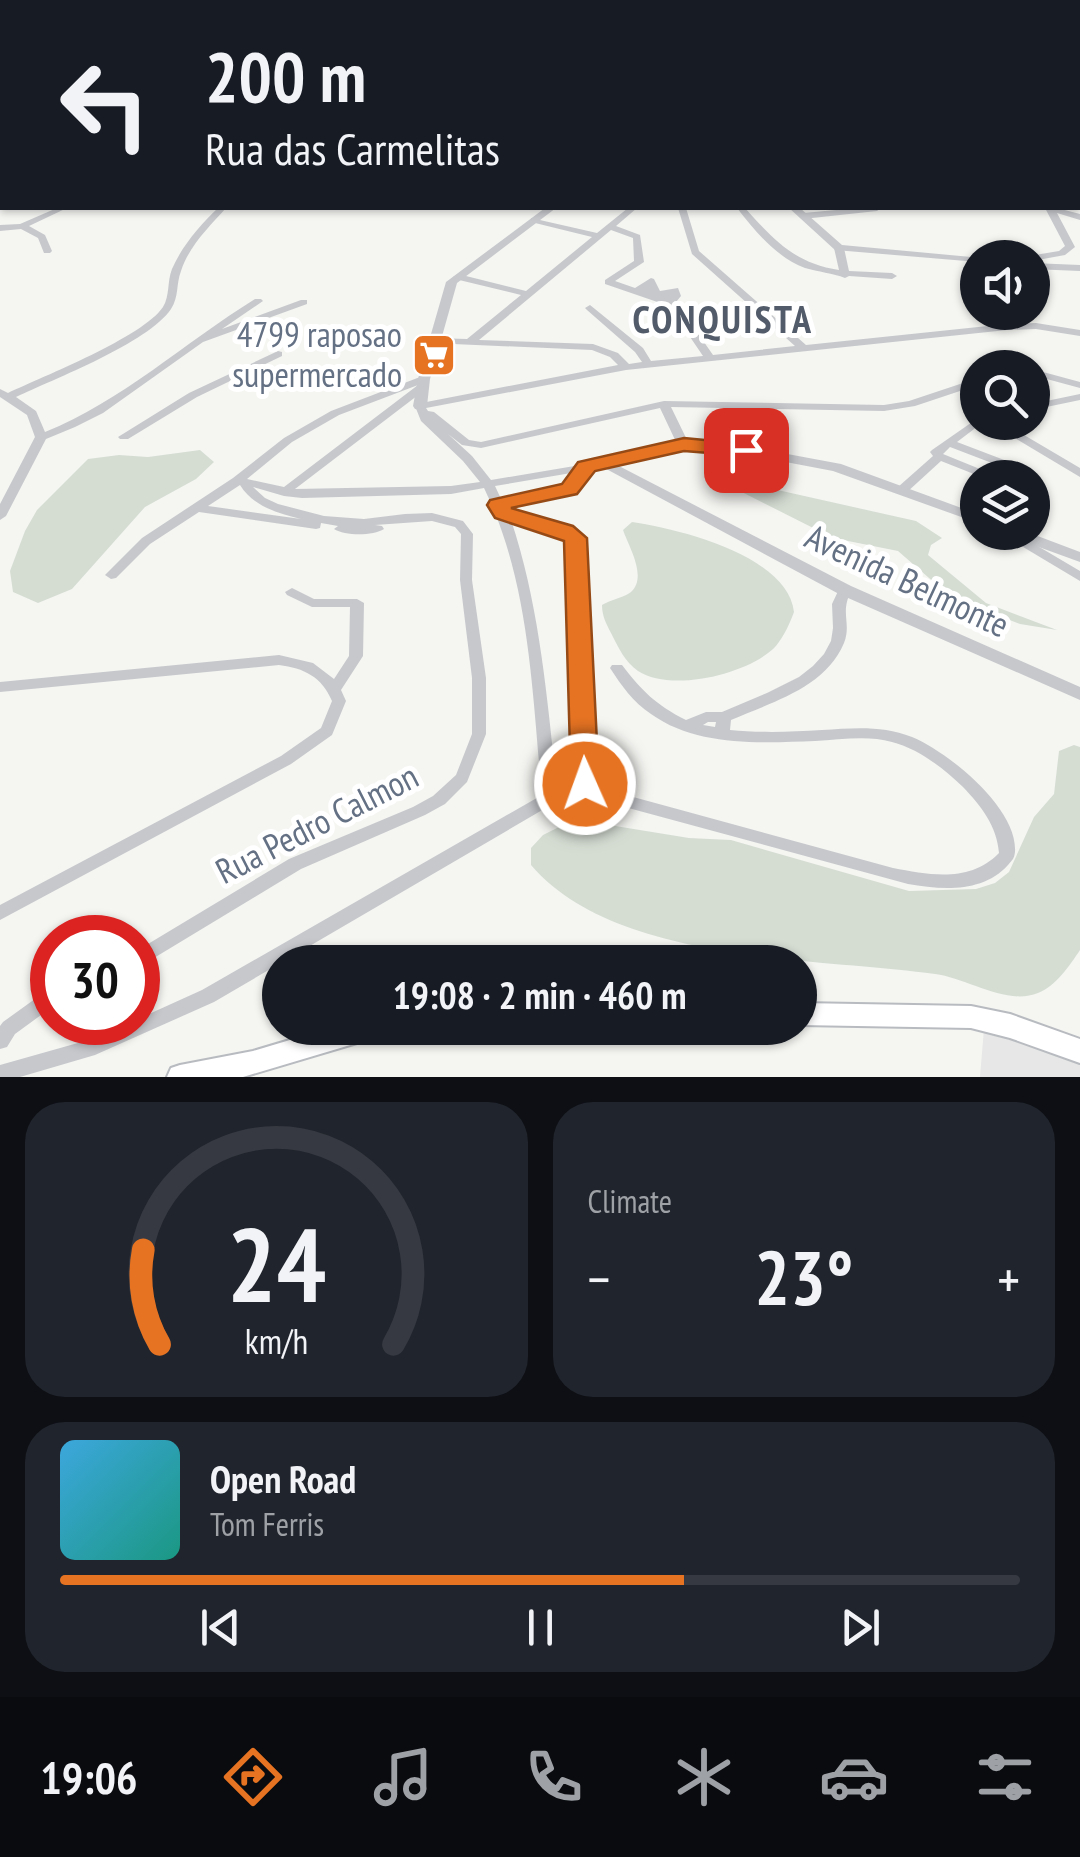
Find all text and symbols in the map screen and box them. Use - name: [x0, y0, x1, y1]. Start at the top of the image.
- text: 200 m: [205, 31, 366, 121]
- icon: left: [40, 40, 170, 170]
- text: Rua das Carmelitas: [205, 119, 500, 177]
- map controls: [960, 240, 1050, 550]
- button: sound: [960, 240, 1050, 330]
- district label: CONQUISTA: [632, 294, 814, 343]
- place label: 4799 raposao supermercado: [232, 311, 402, 397]
- supermarket icon: 4799 raposao supermercado: [411, 332, 457, 378]
- button: search: [960, 350, 1050, 440]
- pin: [704, 408, 789, 493]
- icon: arrive: [719, 423, 774, 478]
- button: layers: [960, 460, 1050, 550]
- street label: Avenida Belmonte: [798, 513, 1016, 647]
- position arrow: [533, 732, 637, 836]
- street label: Rua Pedro Calmon: [208, 752, 425, 894]
- speed limit sign: 30: [30, 915, 160, 1045]
- text: 19:08 · 2 min · 460 m: [393, 970, 686, 1019]
- text: Climate: [588, 1180, 672, 1222]
- text: 24: [227, 1196, 326, 1331]
- text: 23°: [754, 1229, 853, 1326]
- text: −: [588, 1243, 610, 1314]
- text: +: [997, 1243, 1020, 1314]
- text: km/h: [245, 1318, 308, 1364]
- text: Open Road: [210, 1454, 356, 1503]
- text: Tom Ferris: [210, 1503, 324, 1545]
- icon: previous: [193, 1600, 248, 1655]
- icon: pause: [513, 1600, 568, 1655]
- icon: next: [833, 1600, 888, 1655]
- icon: directions: [218, 1742, 288, 1812]
- icon: music: [368, 1742, 438, 1812]
- icon: phone: [519, 1742, 589, 1812]
- icon: climate: [669, 1742, 739, 1812]
- icon: car: [819, 1742, 889, 1812]
- icon: filters: [970, 1742, 1040, 1812]
- text: 19:06: [40, 1748, 138, 1806]

